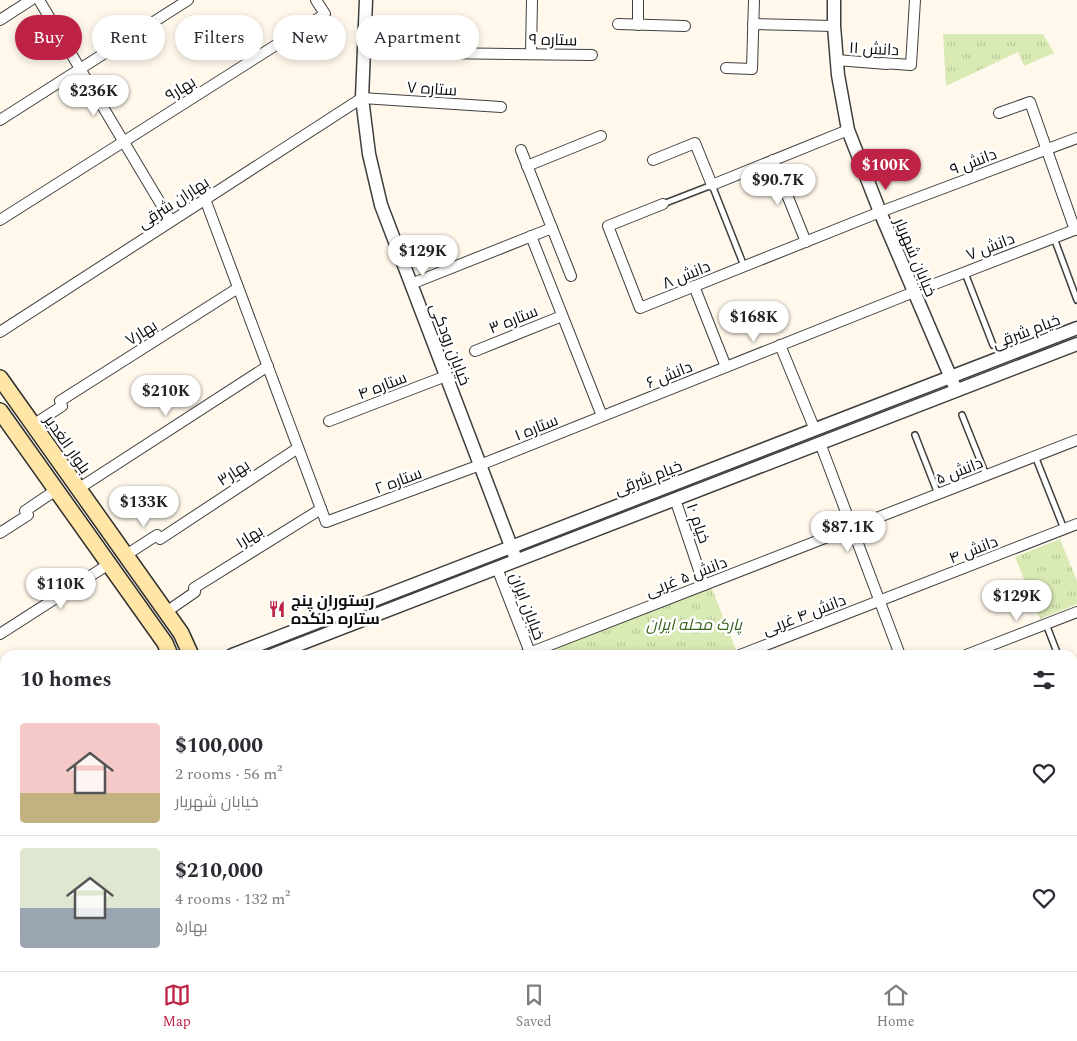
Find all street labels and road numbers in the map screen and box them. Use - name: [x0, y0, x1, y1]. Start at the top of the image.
- street label: ستاره ۹: [529, 28, 577, 52]
- street label: دانش ۱۱: [848, 36, 900, 62]
- street label: بهار۹: [161, 70, 200, 108]
- street label: ستاره ۷: [406, 75, 458, 103]
- street label: دانش ۹: [946, 142, 1000, 182]
- street label: بهاران شرقی: [133, 171, 214, 235]
- street label: خیابان شهریار: [887, 213, 942, 301]
- street label: دانش ۷: [963, 227, 1018, 267]
- street label: دانش ۸: [659, 254, 714, 295]
- street label: ستاره ۳: [485, 299, 542, 341]
- street label: خیابان رودکی: [423, 300, 477, 389]
- street label: خیام شرقی: [989, 308, 1064, 356]
- street label: بهار۷: [121, 314, 162, 352]
- street label: دانش ۶: [643, 355, 696, 395]
- street label: ستاره ۴: [354, 366, 410, 406]
- street label: ستاره ۱: [511, 408, 562, 448]
- street label: بلوار الغدیر: [37, 409, 96, 479]
- street label: دانش ۵: [932, 451, 987, 491]
- street label: بهار۳: [213, 453, 255, 492]
- street label: خیام شرقی: [611, 454, 686, 502]
- street label: ستاره ۲: [371, 461, 425, 501]
- street label: خیام ۱۰: [680, 500, 716, 547]
- street label: بهار۱: [231, 519, 268, 555]
- street label: دانش ۴: [945, 530, 1001, 570]
- street label: دانش ۵ غربی: [642, 550, 731, 603]
- street label: خیابان ایران: [503, 569, 551, 643]
- street label: دانش ۴ غربی: [759, 588, 850, 642]

